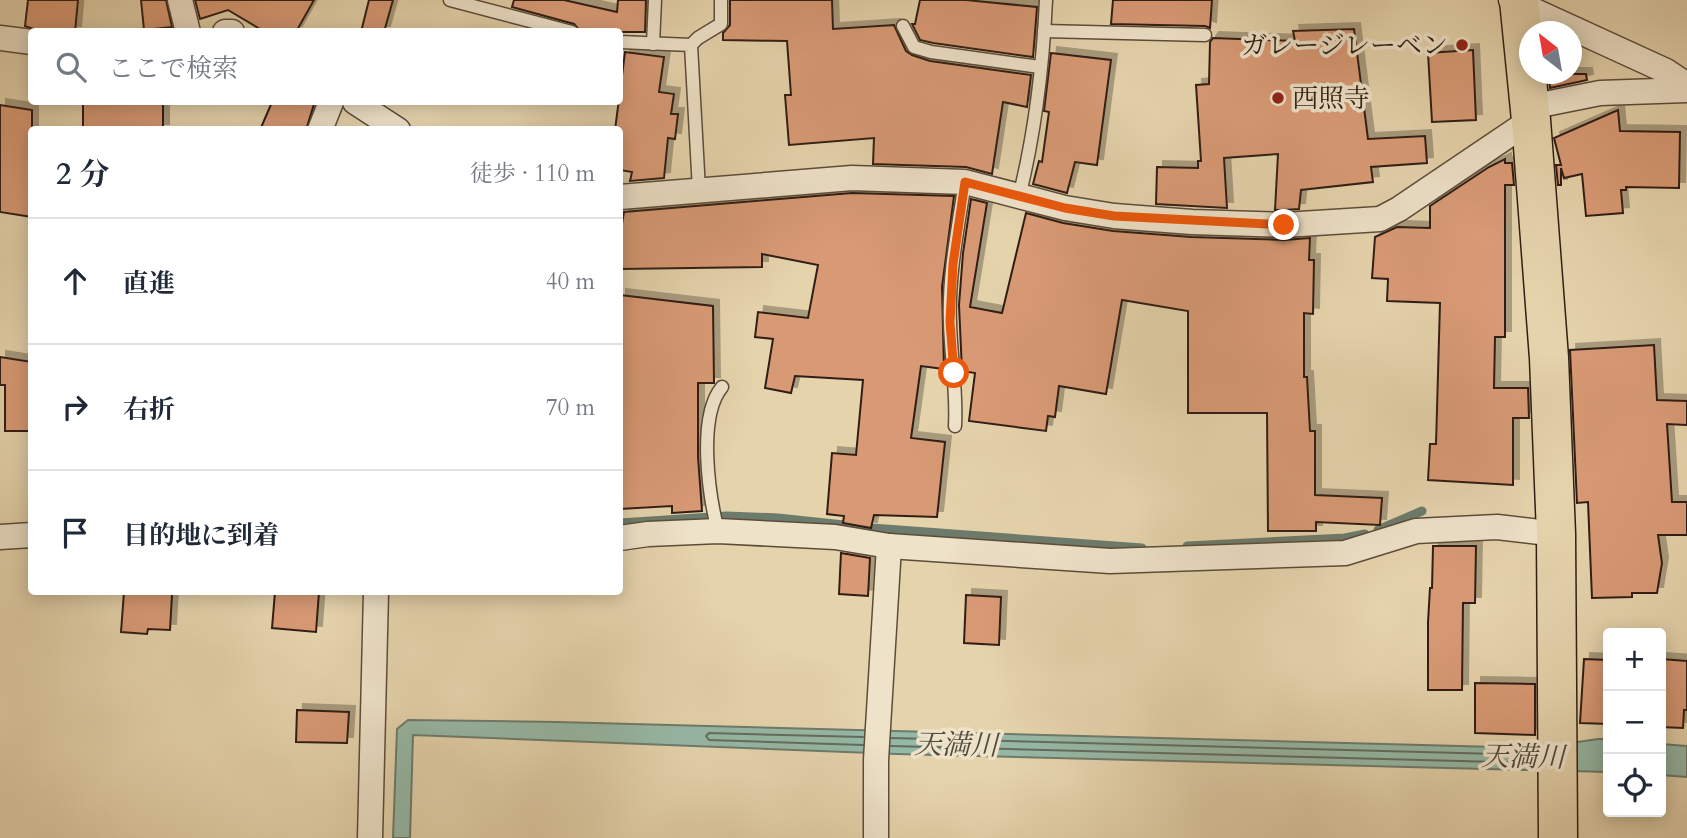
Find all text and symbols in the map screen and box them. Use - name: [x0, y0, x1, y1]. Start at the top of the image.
- north arrow: [1519, 21, 1582, 84]
- search box: [28, 28, 623, 105]
- place label: ガレージレーベン: [1241, 28, 1448, 63]
- marker: ガレージレーベン: [1454, 37, 1470, 53]
- icon: search: [52, 48, 90, 86]
- text: ここで検索: [108, 51, 238, 86]
- place label: 西照寺: [1292, 81, 1370, 116]
- marker: 西照寺: [1270, 90, 1286, 106]
- text: 2 分: [56, 154, 109, 195]
- text: 徒歩 · 110 m: [470, 158, 595, 189]
- route end: [1268, 209, 1299, 240]
- icon: ahead: [56, 262, 94, 300]
- text: 直進: [123, 266, 175, 301]
- text: 40 m: [546, 266, 595, 297]
- route start: [938, 357, 969, 388]
- icon: right: [56, 388, 94, 426]
- text: 右折: [123, 392, 175, 427]
- text: 70 m: [546, 392, 595, 423]
- icon: arrive: [56, 514, 94, 552]
- text: 目的地に到着: [123, 518, 279, 553]
- map controls: [1603, 628, 1666, 817]
- button: +: [1603, 628, 1666, 691]
- button: −: [1603, 691, 1666, 754]
- water label: 天満川: [914, 725, 1001, 765]
- water label: 天満川: [1481, 737, 1568, 777]
- button: locate: [1603, 754, 1666, 817]

